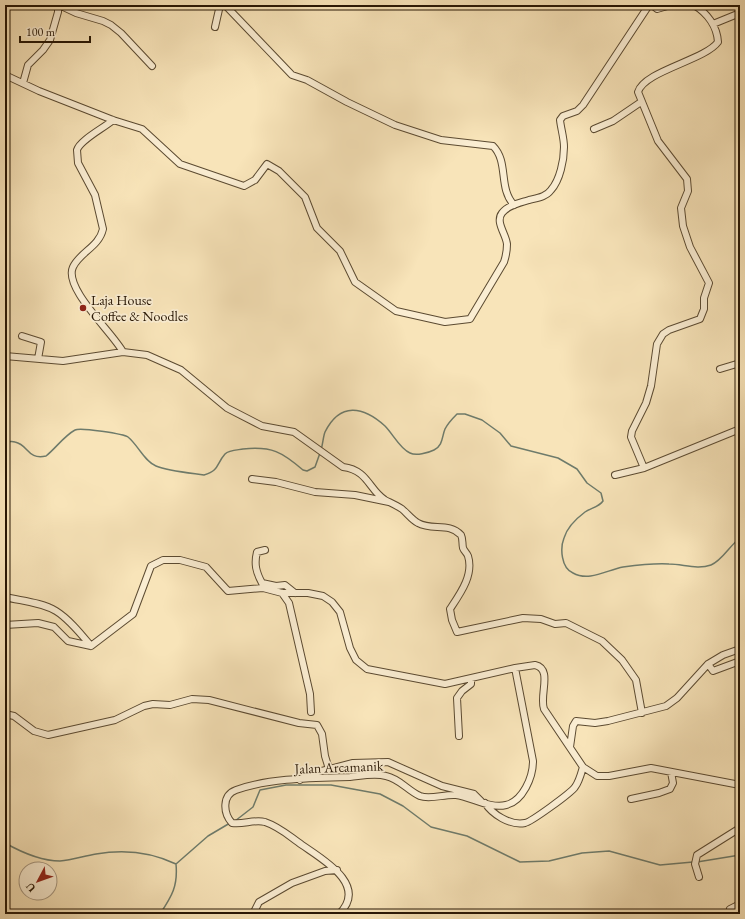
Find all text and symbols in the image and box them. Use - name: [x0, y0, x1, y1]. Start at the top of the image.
- scale bar: [20, 18, 90, 44]
- text: 100 m: [26, 24, 56, 40]
- place label: Laja House Coffee & Noodles: [91, 291, 188, 325]
- marker: Laja House Coffee & Noodles: [78, 303, 88, 313]
- street label: Jalan Arcamanik: [293, 756, 384, 778]
- north arrow: [18, 861, 58, 901]
- text: U: [22, 879, 38, 895]

